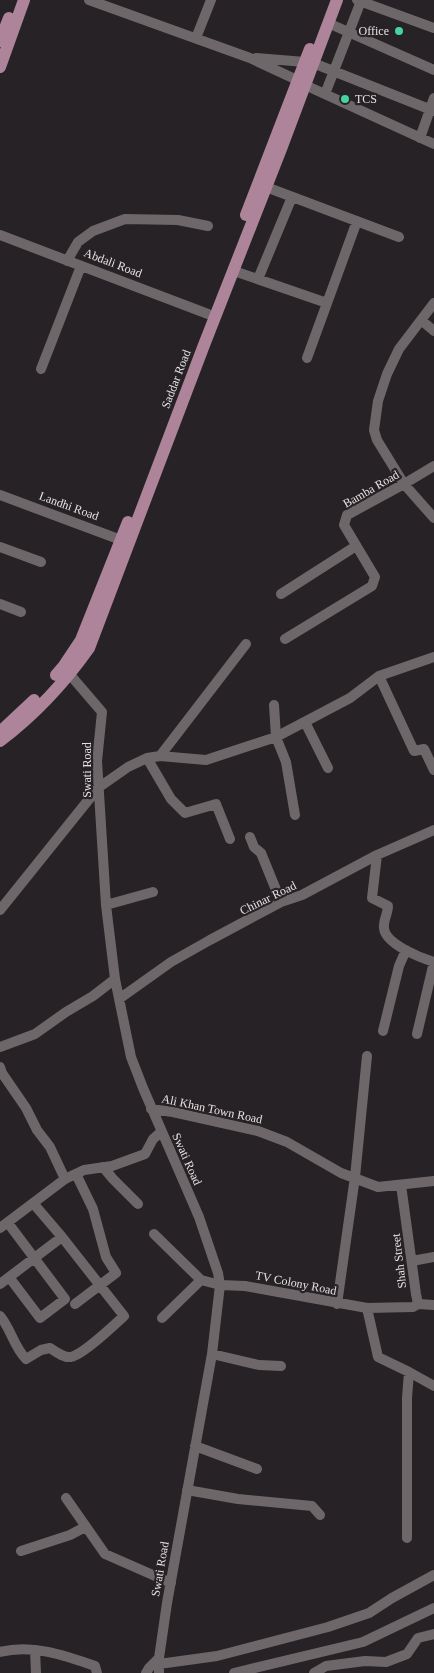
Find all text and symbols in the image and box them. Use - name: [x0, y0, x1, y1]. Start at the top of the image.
- place label: Office: [359, 24, 389, 38]
- marker: Office: [393, 25, 405, 37]
- place label: TCS: [355, 92, 377, 106]
- marker: TCS: [339, 93, 351, 105]
- street label: Abdali Road: [82, 246, 144, 280]
- street label: Saddar Road: [158, 348, 194, 410]
- street label: Bamba Road: [341, 467, 401, 511]
- street label: Landhi Road: [37, 489, 101, 523]
- street label: Swati Road: [80, 742, 94, 798]
- street label: Chinar Road: [238, 878, 298, 918]
- street label: Ali Khan Town Road: [160, 1091, 264, 1127]
- street label: Swati Road: [169, 1131, 205, 1187]
- street label: Shah Street: [389, 1232, 409, 1289]
- street label: TV Colony Road: [254, 1268, 338, 1298]
- street label: Swati Road: [148, 1540, 172, 1598]

